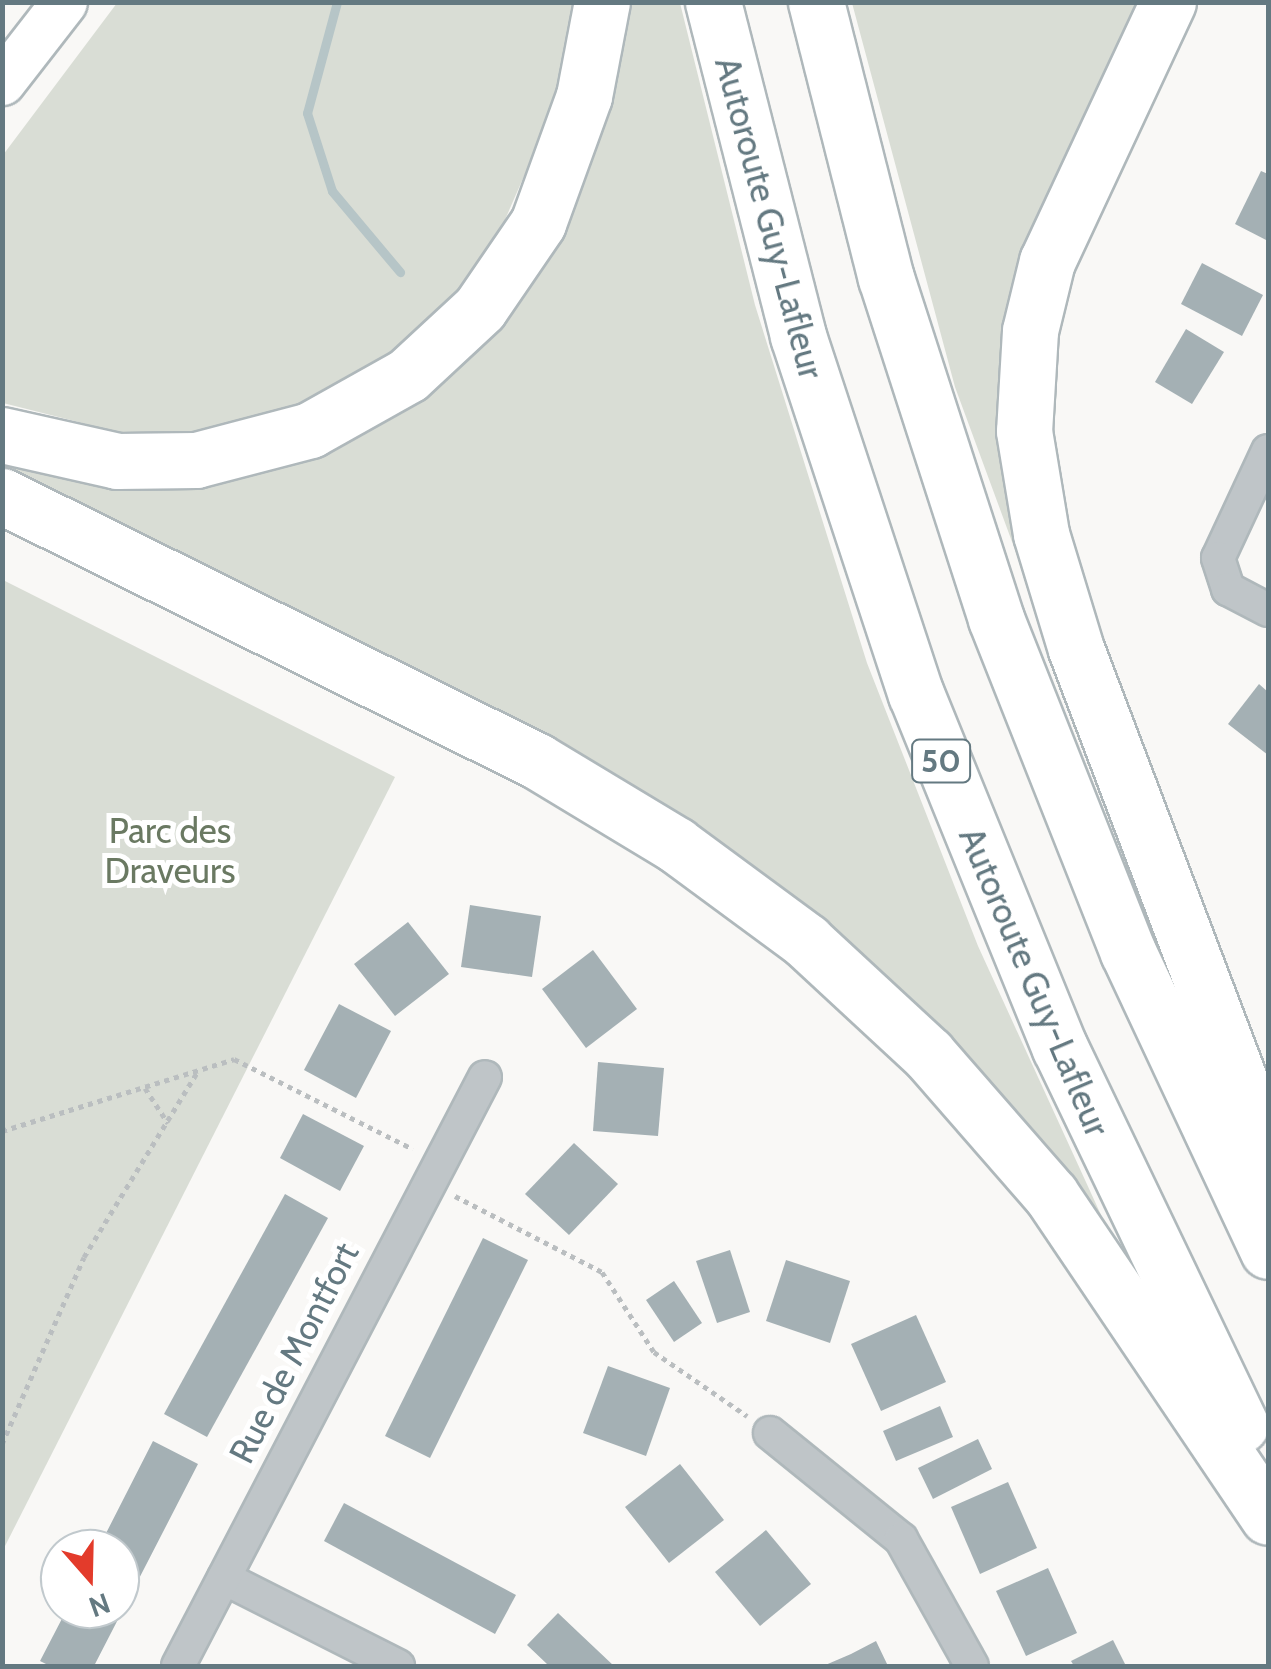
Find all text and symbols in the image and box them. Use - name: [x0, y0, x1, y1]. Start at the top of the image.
- street label: Autoroute Guy-Lafleur: [706, 53, 832, 383]
- road number: 50: [911, 734, 971, 788]
- park label: Parc des Draveurs: [105, 810, 235, 892]
- street label: Autoroute Guy-Lafleur: [950, 821, 1118, 1143]
- street label: Rue de Montfort: [220, 1236, 368, 1470]
- north arrow: [40, 1529, 140, 1629]
- text: N: [84, 1586, 115, 1625]

